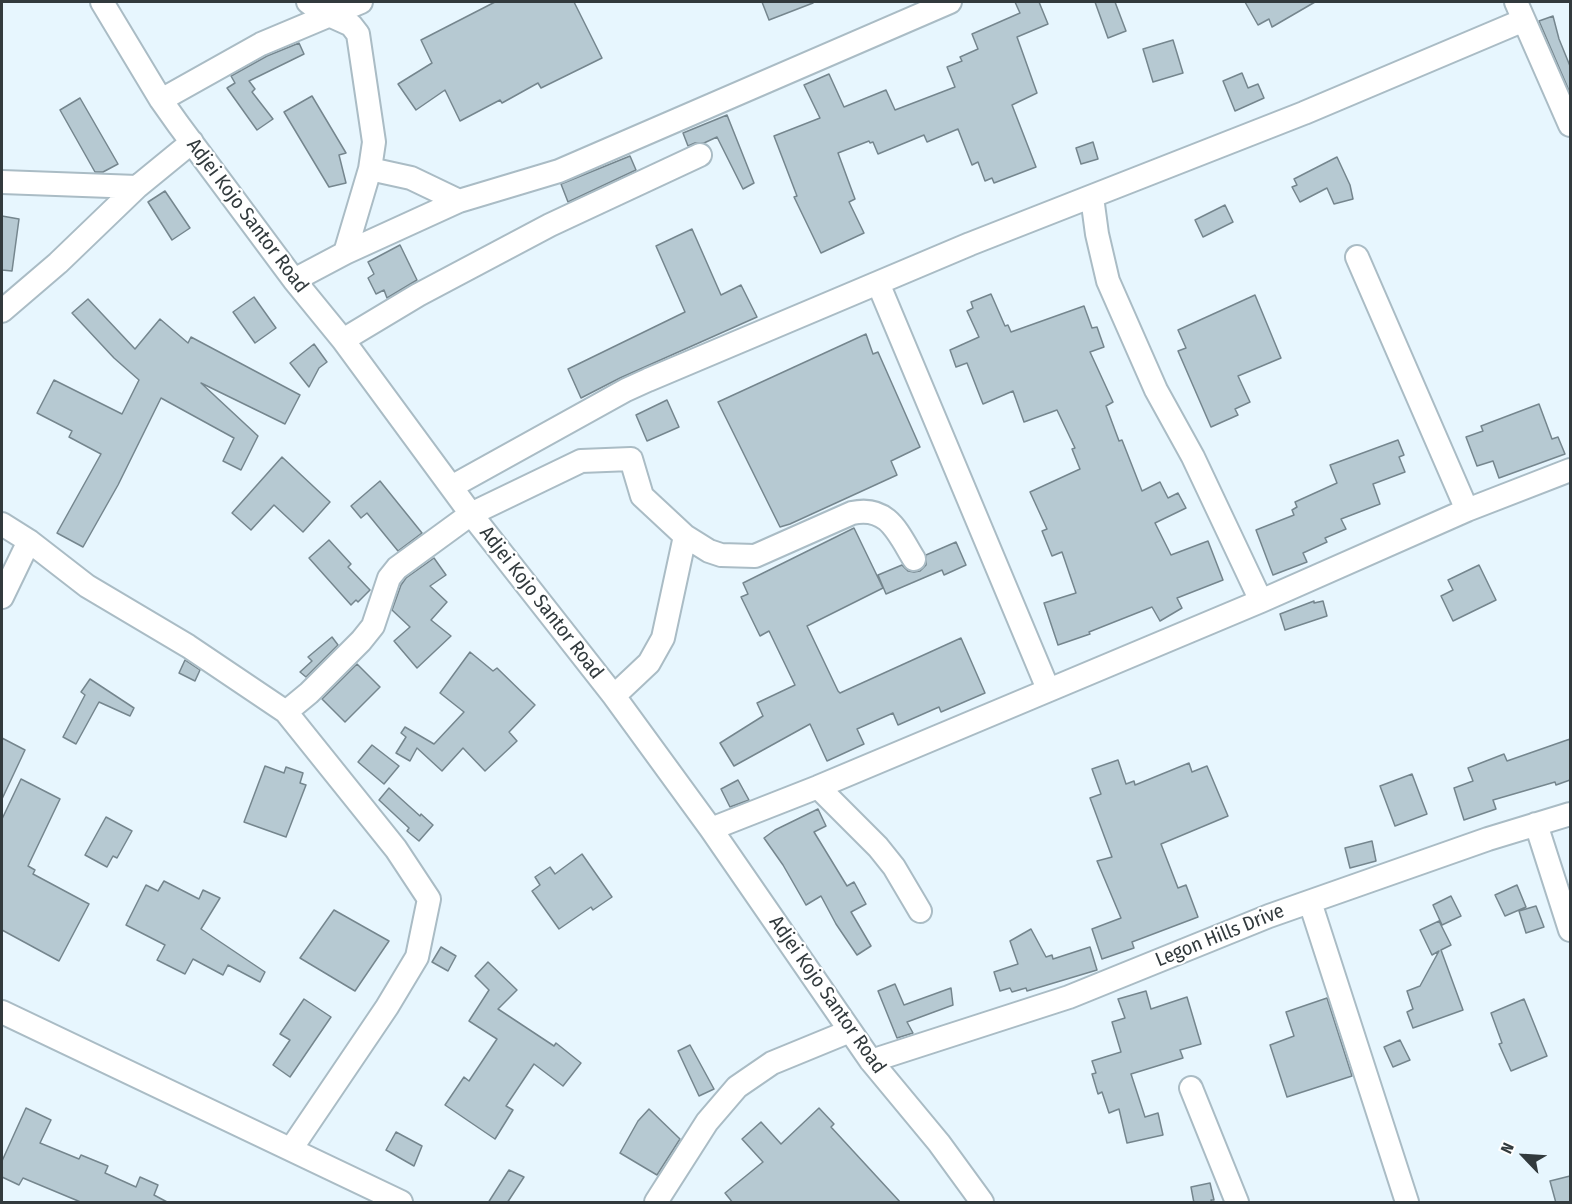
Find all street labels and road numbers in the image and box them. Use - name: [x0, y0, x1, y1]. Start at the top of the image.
- street label: Adjei Kojo Santor Road: [181, 134, 313, 298]
- street label: Adjei Kojo Santor Road: [474, 522, 608, 684]
- street label: Legon Hills Drive: [1152, 899, 1288, 973]
- street label: Adjei Kojo Santor Road: [764, 911, 890, 1079]

